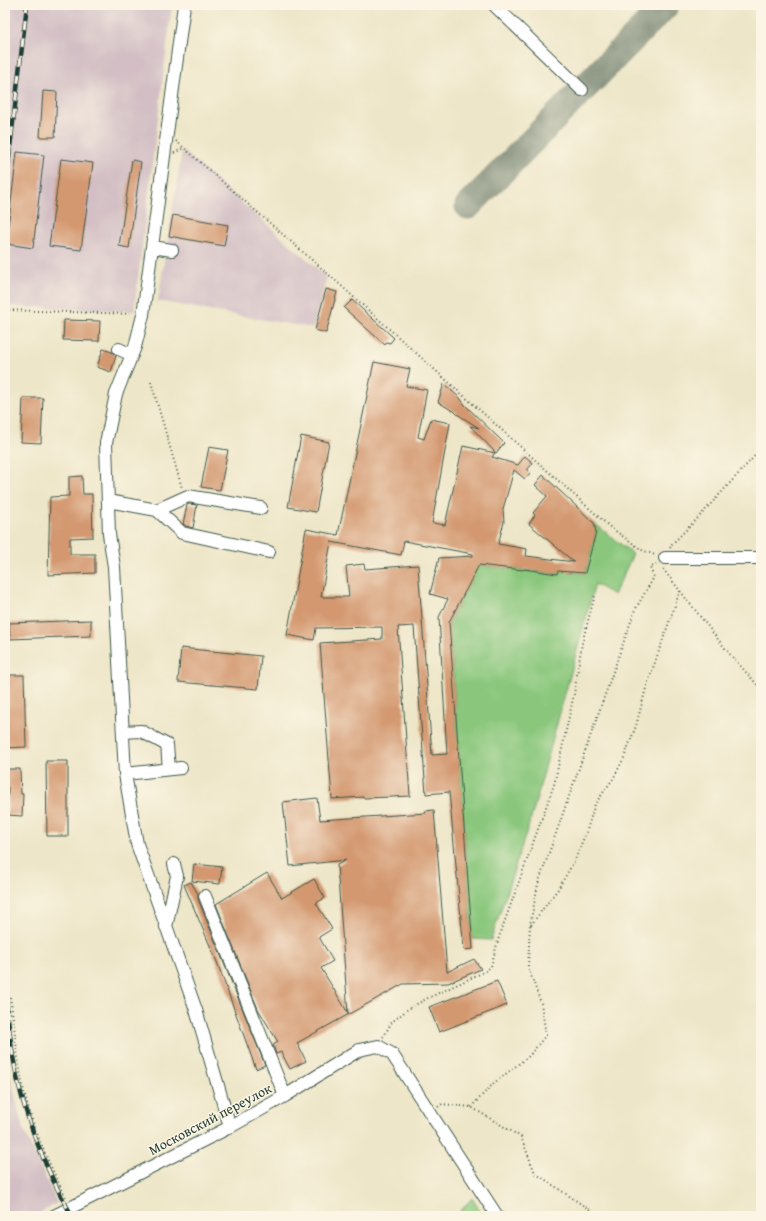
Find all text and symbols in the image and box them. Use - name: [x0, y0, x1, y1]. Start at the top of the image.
- street label: Московский переулок: [145, 1078, 276, 1160]

